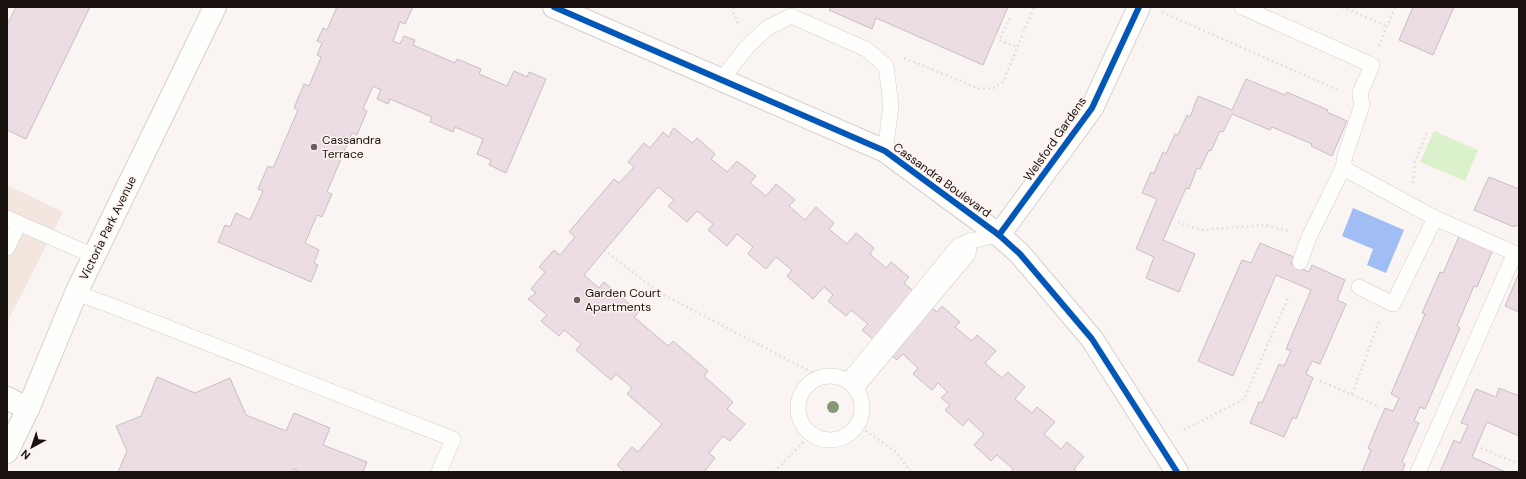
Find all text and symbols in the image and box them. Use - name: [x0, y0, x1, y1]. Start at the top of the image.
- street label: Welsford Gardens: [1020, 94, 1090, 184]
- place label: Cassandra Terrace: [322, 132, 381, 162]
- street label: Cassandra Boulevard: [890, 139, 994, 221]
- marker: Cassandra Terrace: [309, 142, 319, 152]
- street label: Victoria Park Avenue: [76, 173, 140, 283]
- place label: Garden Court Apartments: [585, 285, 661, 315]
- marker: Garden Court Apartments: [572, 295, 582, 305]
- north arrow: [12, 427, 52, 467]
- text: N: [18, 447, 33, 463]

